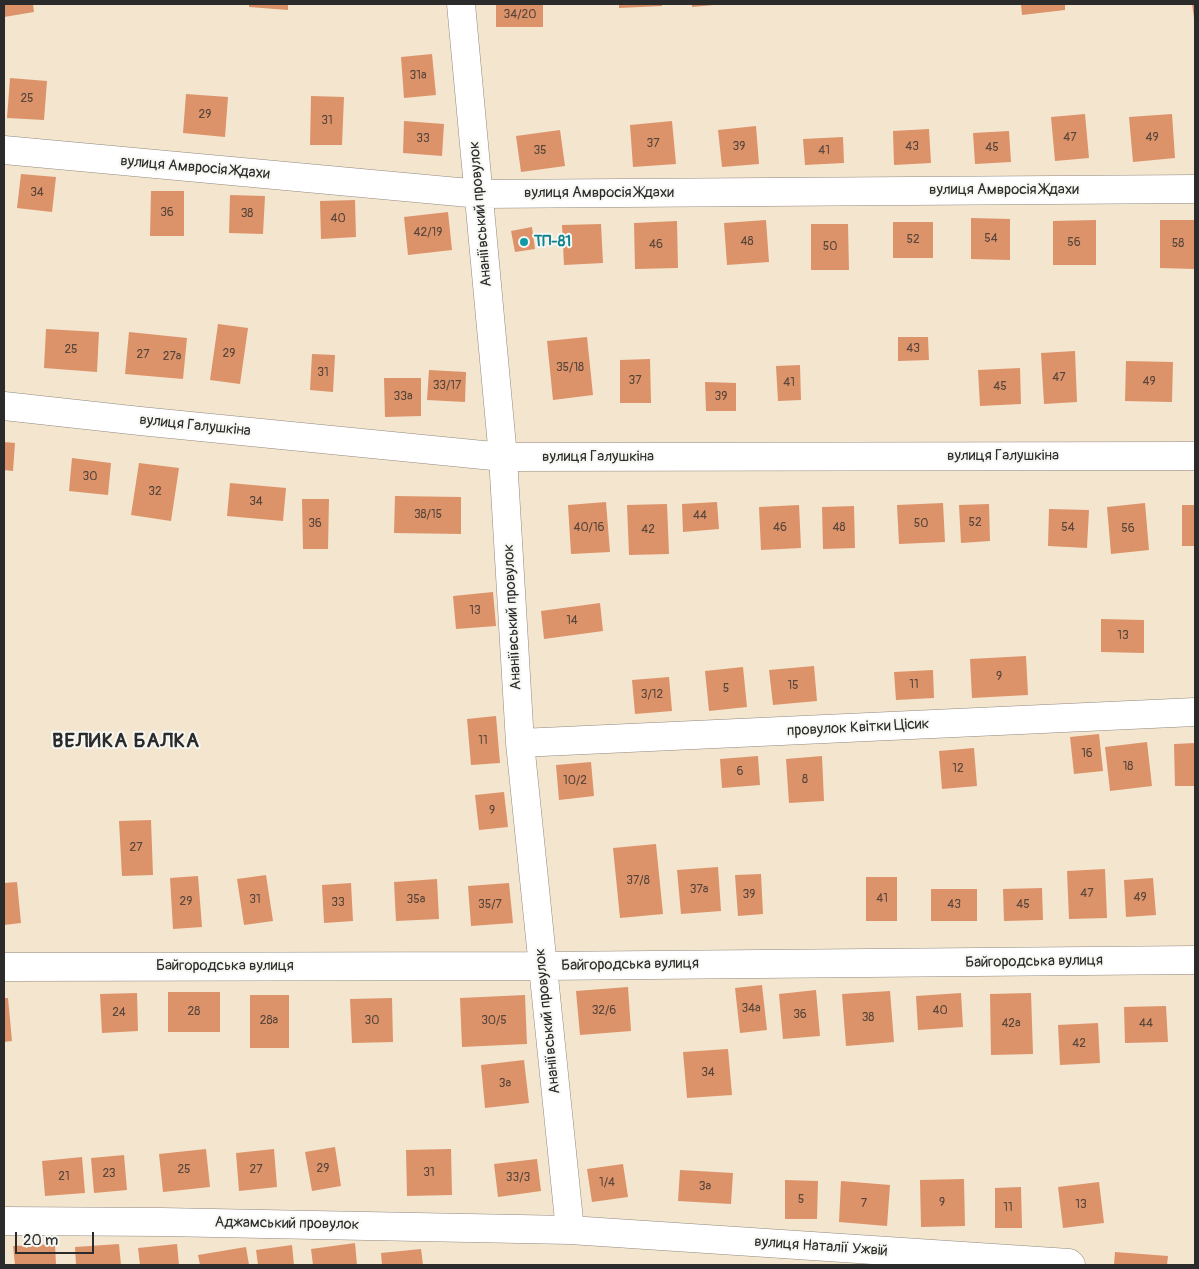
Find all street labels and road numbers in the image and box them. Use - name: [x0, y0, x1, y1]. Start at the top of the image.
- street label: Ананіївський провулок: [466, 140, 496, 288]
- street label: вулиця Амвросія Ждахи: [120, 153, 270, 183]
- street label: вулиця Амвросія Ждахи: [929, 181, 1079, 199]
- street label: вулиця Амвросія Ждахи: [524, 184, 674, 202]
- street label: вулиця Галушкіна: [138, 411, 252, 441]
- street label: вулиця Галушкіна: [947, 447, 1059, 465]
- street label: вулиця Галушкіна: [542, 448, 654, 466]
- street label: Ананіївський провулок: [500, 543, 526, 691]
- street label: провулок Квітки Цісик: [786, 715, 930, 741]
- street label: Ананіївський провулок: [531, 947, 565, 1095]
- street label: Байгородська вулиця: [965, 952, 1103, 972]
- street label: Байгородська вулиця: [561, 955, 699, 975]
- street label: Байгородська вулиця: [156, 957, 294, 975]
- street label: Аджамський провулок: [214, 1214, 360, 1234]
- street label: вулиця Наталії Ужвій: [754, 1233, 888, 1261]

